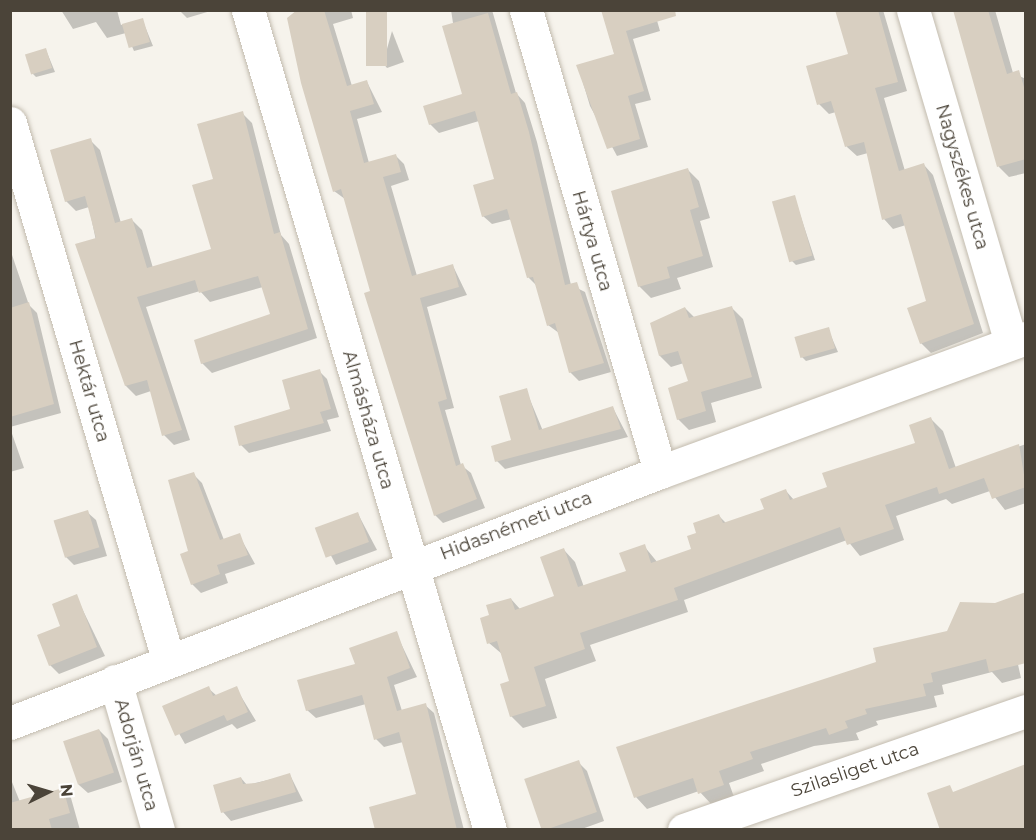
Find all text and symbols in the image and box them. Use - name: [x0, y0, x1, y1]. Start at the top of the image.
- street label: Nagyszékes utca: [931, 102, 993, 252]
- street label: Hártya utca: [567, 188, 617, 294]
- street label: Hektár utca: [64, 337, 114, 445]
- street label: Almásháza utca: [338, 348, 398, 492]
- street label: Hidasnémeti utca: [437, 487, 595, 565]
- street label: Adorján utca: [110, 696, 162, 814]
- street label: Szilasliget utca: [788, 738, 922, 802]
- north arrow: [18, 762, 78, 822]
- text: N: [56, 783, 76, 798]

